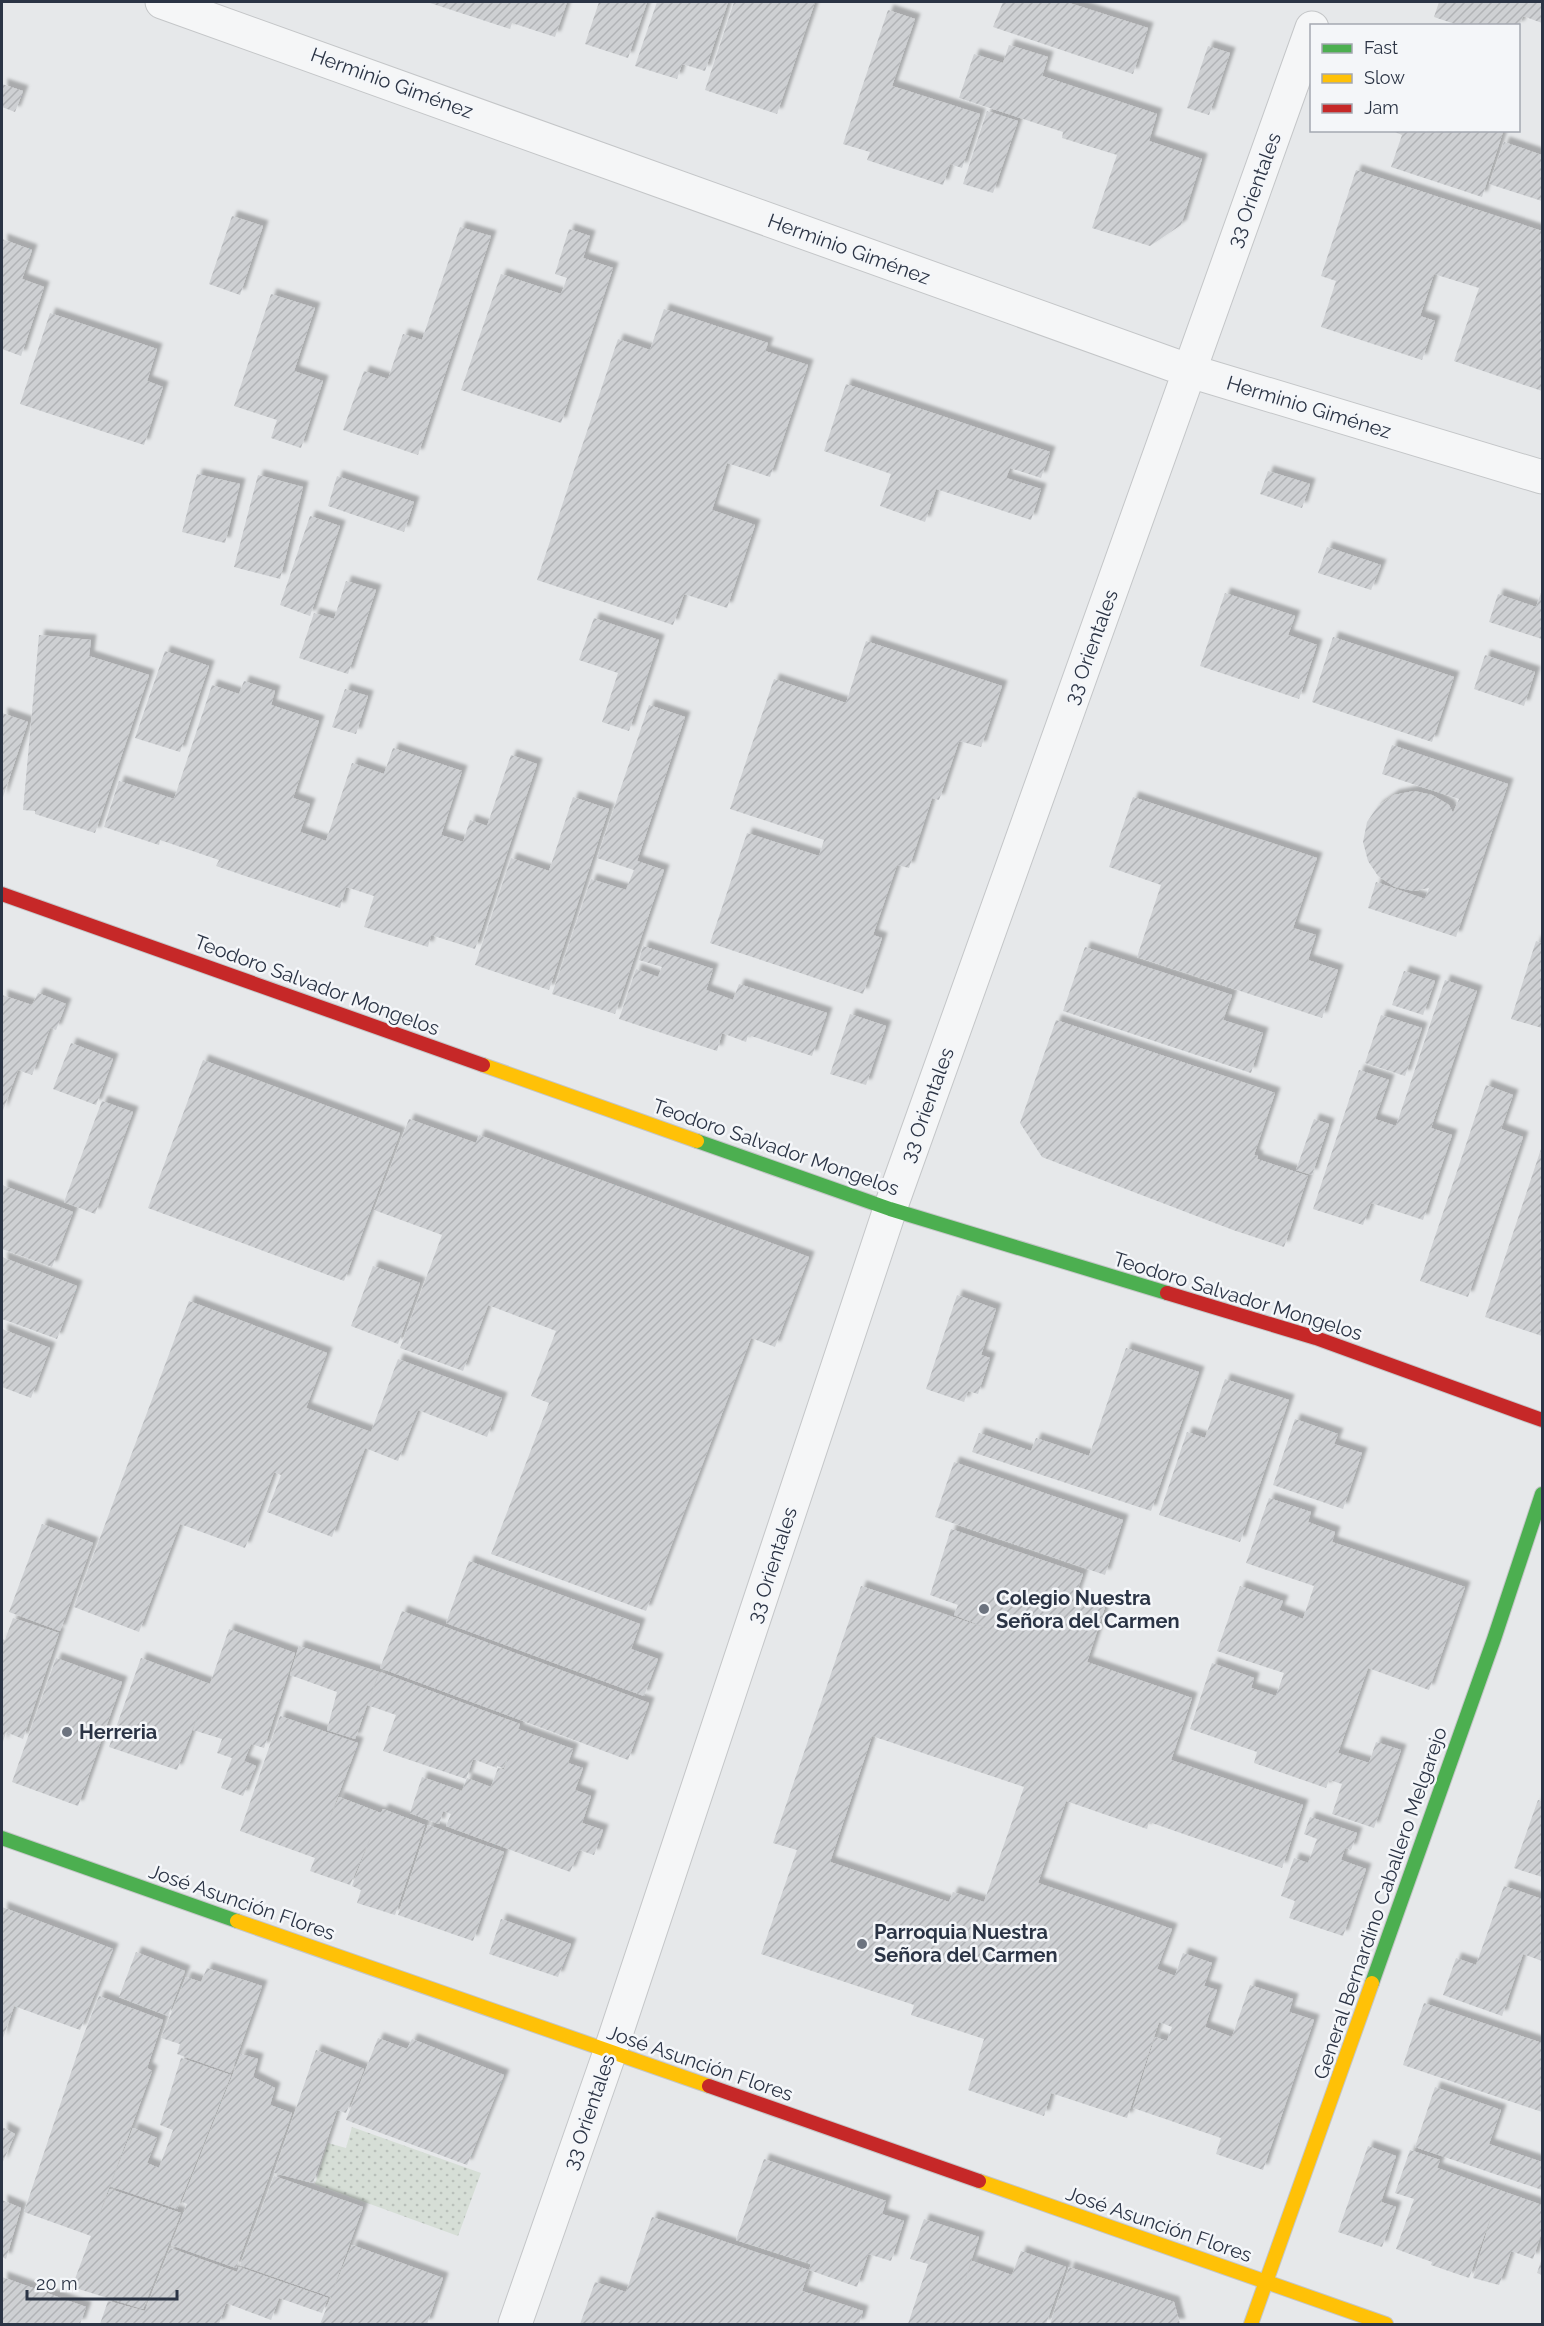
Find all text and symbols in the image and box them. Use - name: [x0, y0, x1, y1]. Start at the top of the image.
- legend: [1310, 24, 1520, 132]
- text: Fast: [1364, 37, 1398, 58]
- street label: Herminio Giménez: [308, 42, 477, 124]
- text: Slow: [1364, 67, 1405, 88]
- text: Jam: [1364, 97, 1399, 118]
- street label: 33 Orientales: [1222, 129, 1286, 251]
- street label: Herminio Giménez: [765, 208, 934, 290]
- street label: Herminio Giménez: [1224, 371, 1394, 444]
- street label: 33 Orientales: [1059, 586, 1123, 708]
- street label: Teodoro Salvador Mongelos: [191, 929, 443, 1041]
- street label: 33 Orientales: [895, 1044, 959, 1166]
- street label: Teodoro Salvador Mongelos: [650, 1093, 902, 1201]
- street label: Teodoro Salvador Mongelos: [1111, 1247, 1365, 1345]
- street label: 33 Orientales: [742, 1504, 802, 1626]
- place label: Colegio Nuestra Señora del Carmen: [996, 1586, 1180, 1633]
- marker: Colegio Nuestra Señora del Carmen: [977, 1602, 991, 1616]
- place label: Herreria: [79, 1720, 157, 1744]
- street label: General Bernardino Caballero Melgarejo: [1308, 1724, 1452, 2082]
- marker: Herreria: [60, 1725, 74, 1739]
- street label: José Asunción Flores: [146, 1859, 338, 1945]
- place label: Parroquia Nuestra Señora del Carmen: [874, 1920, 1058, 1967]
- marker: Parroquia Nuestra Señora del Carmen: [855, 1937, 869, 1951]
- street label: José Asunción Flores: [604, 2020, 796, 2106]
- street label: 33 Orientales: [558, 2051, 620, 2173]
- street label: José Asunción Flores: [1063, 2181, 1255, 2267]
- scale bar: [27, 2263, 177, 2301]
- text: 20 m: [36, 2273, 78, 2294]

